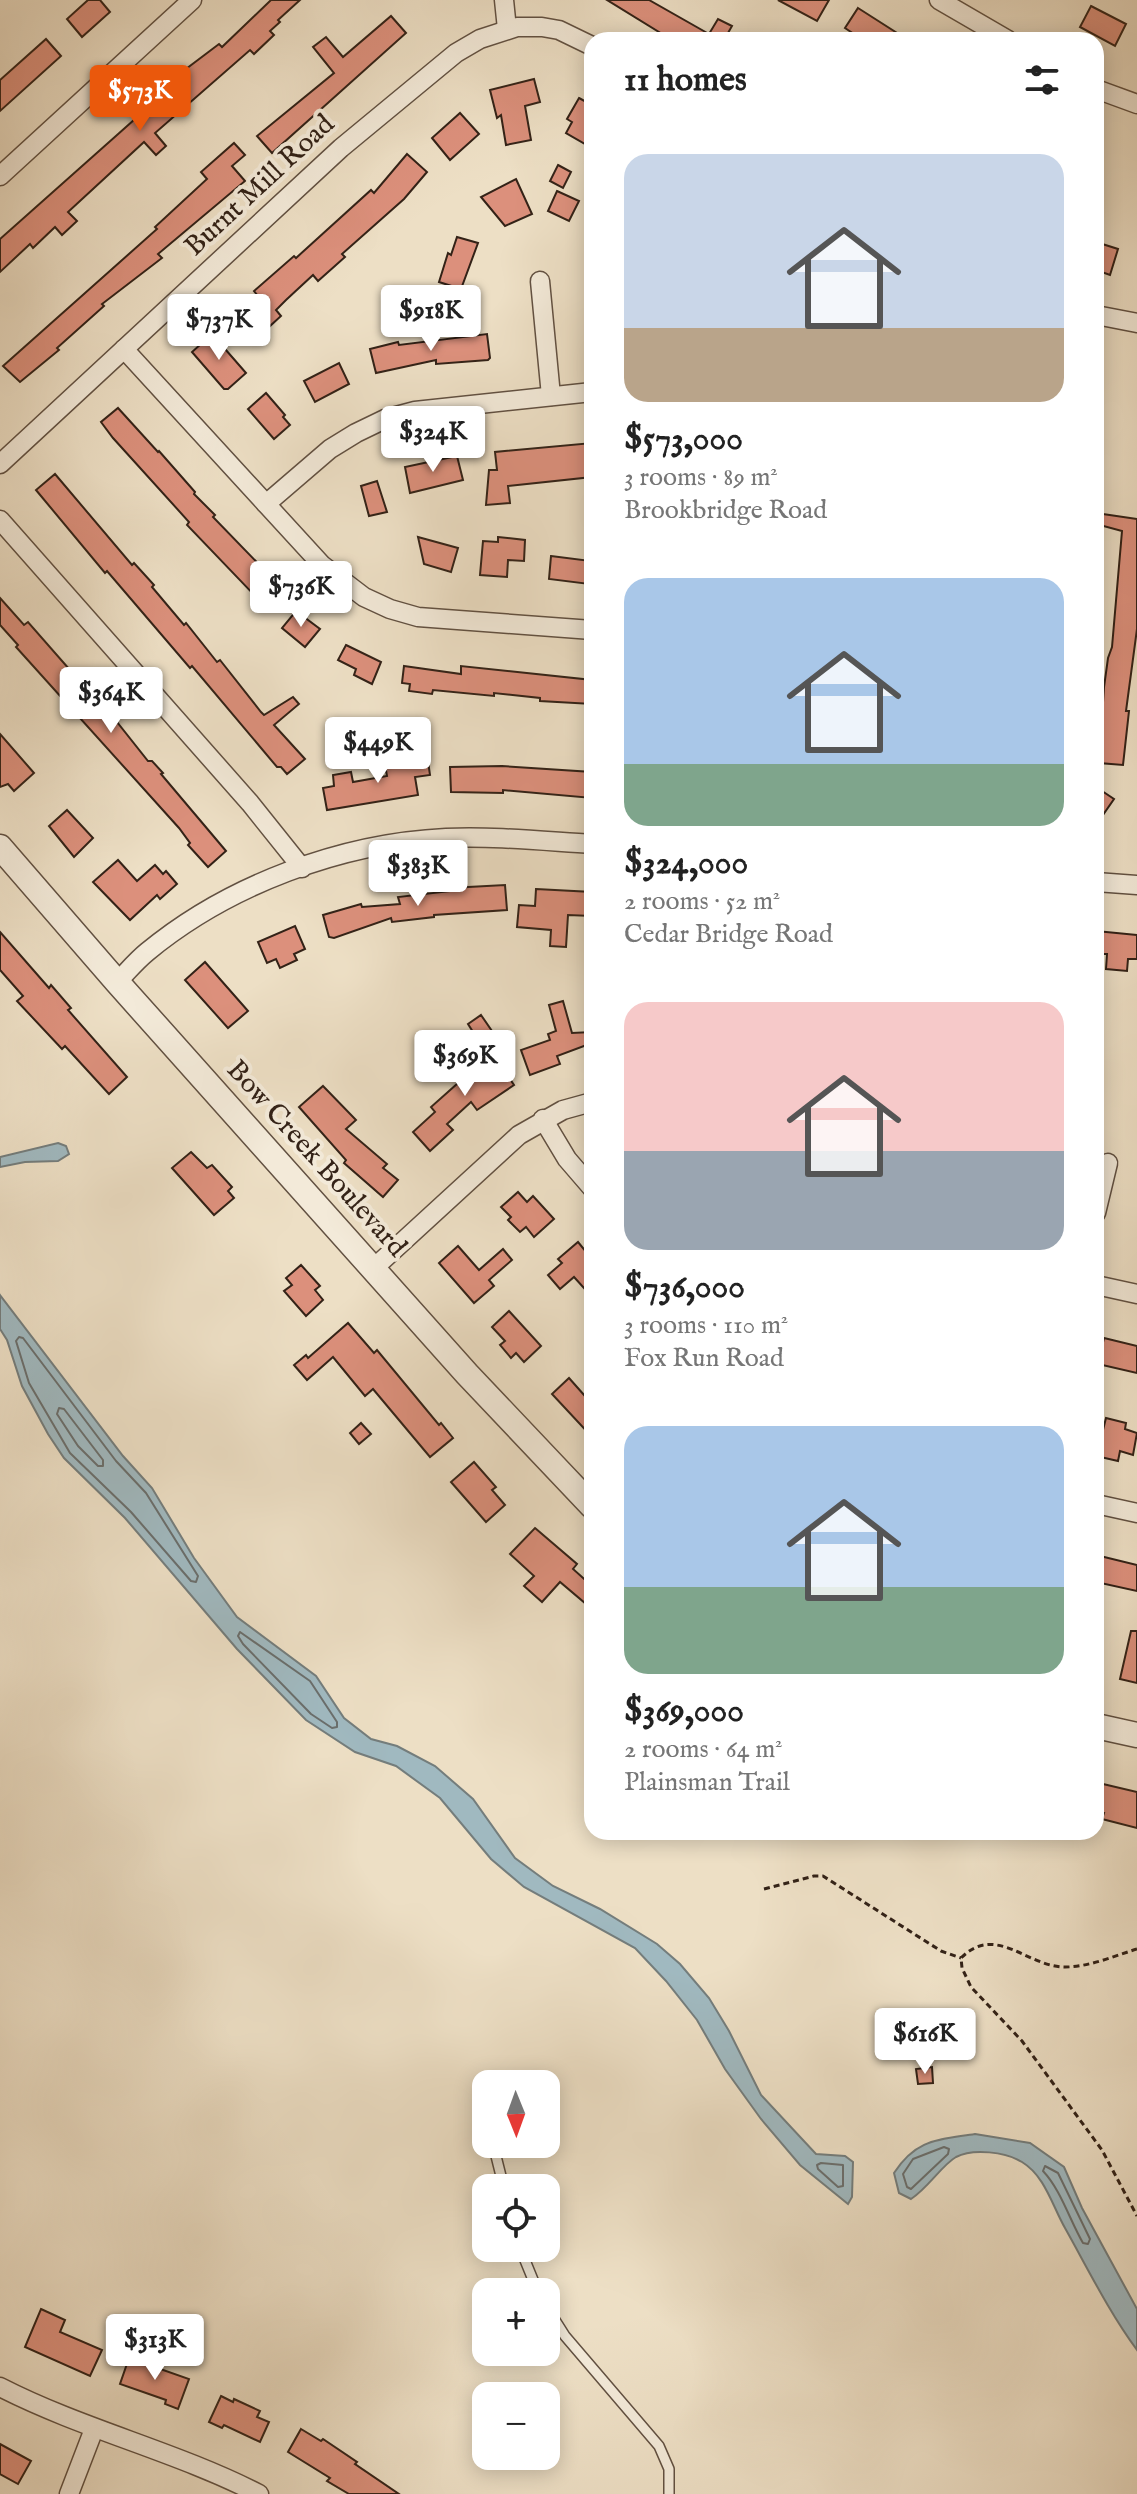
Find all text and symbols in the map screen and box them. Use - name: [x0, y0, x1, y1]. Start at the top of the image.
- icon: filters: [1020, 58, 1064, 102]
- text: 11 homes: [624, 59, 747, 102]
- pin: $573K: [84, 65, 196, 133]
- text: $573K: [108, 74, 172, 107]
- street label: Burnt Mill Road: [178, 108, 342, 264]
- icon: home: [772, 206, 916, 350]
- pin: $918K: [375, 285, 487, 353]
- pin: $737K: [163, 294, 275, 362]
- text: $918K: [399, 294, 463, 327]
- text: $737K: [185, 303, 253, 336]
- pin: $324K: [377, 406, 489, 474]
- text: $324K: [399, 415, 467, 448]
- text: $573,000: [624, 418, 743, 461]
- text: 3 rooms · 89 m²: [624, 461, 778, 494]
- text: Brookbridge Road: [624, 494, 827, 527]
- pin: $736K: [245, 561, 357, 629]
- text: $736K: [268, 570, 334, 603]
- icon: home: [772, 630, 916, 774]
- pin: $364K: [55, 667, 167, 735]
- text: $364K: [78, 676, 144, 709]
- pin: $449K: [322, 717, 434, 785]
- text: $449K: [343, 726, 413, 759]
- pin: $383K: [362, 840, 474, 908]
- text: $324,000: [624, 842, 748, 885]
- text: $383K: [387, 849, 449, 882]
- text: 2 rooms · 52 m²: [624, 885, 780, 918]
- text: Cedar Bridge Road: [624, 918, 833, 951]
- pin: $369K: [409, 1030, 521, 1098]
- text: $369K: [432, 1039, 498, 1072]
- street label: Bow Creek Boulevard: [218, 1053, 414, 1265]
- icon: home: [772, 1054, 916, 1198]
- text: $736,000: [624, 1266, 745, 1309]
- text: 3 rooms · 110 m²: [624, 1309, 788, 1342]
- text: Fox Run Road: [624, 1342, 784, 1375]
- icon: home: [772, 1478, 916, 1622]
- text: $369,000: [624, 1690, 744, 1733]
- text: 2 rooms · 64 m²: [624, 1733, 783, 1766]
- text: Plainsman Trail: [624, 1766, 790, 1799]
- pin: $616K: [869, 2008, 981, 2076]
- text: $616K: [893, 2017, 957, 2050]
- north arrow: [472, 2070, 560, 2158]
- map controls: [472, 2070, 560, 2470]
- button: locate: [472, 2174, 560, 2262]
- button: +: [472, 2278, 560, 2366]
- pin: $313K: [99, 2314, 211, 2382]
- text: $313K: [124, 2323, 186, 2356]
- button: −: [472, 2382, 560, 2470]

